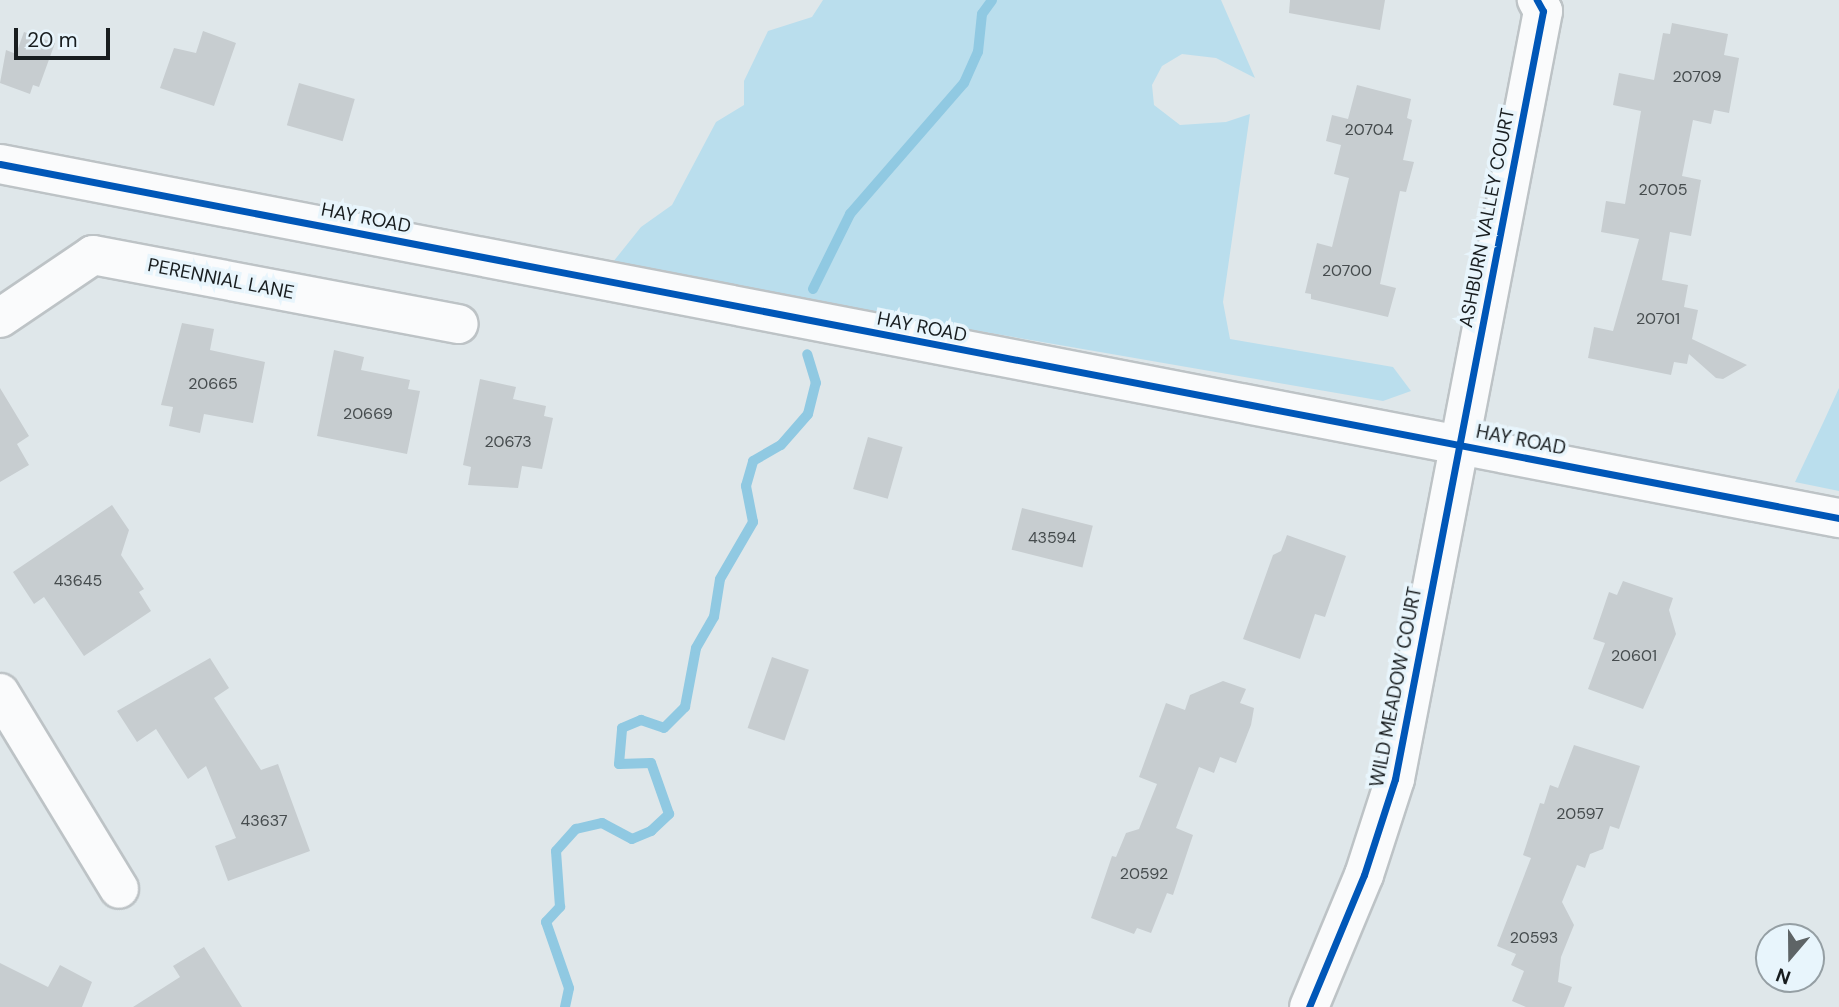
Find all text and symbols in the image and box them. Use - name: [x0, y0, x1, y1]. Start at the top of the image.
- scale bar: [18, 14, 114, 58]
- text: 20 m: [27, 26, 78, 54]
- house number: 20709: [1672, 67, 1722, 87]
- street label: ASHBURN VALLEY COURT: [1455, 106, 1519, 330]
- house number: 20704: [1345, 120, 1393, 140]
- house number: 20705: [1639, 180, 1687, 200]
- street label: HAY ROAD: [319, 198, 413, 238]
- street label: PERENNIAL LANE: [146, 254, 296, 304]
- house number: 20700: [1322, 261, 1372, 281]
- street label: HAY ROAD: [875, 307, 969, 347]
- house number: 20701: [1636, 309, 1680, 329]
- house number: 20665: [188, 374, 238, 394]
- house number: 20669: [343, 404, 393, 424]
- street label: HAY ROAD: [1474, 420, 1568, 460]
- house number: 20673: [484, 432, 532, 452]
- house number: 43594: [1028, 528, 1076, 548]
- house number: 43645: [54, 571, 102, 591]
- street label: WILD MEADOW COURT: [1365, 585, 1427, 789]
- house number: 20601: [1611, 646, 1657, 666]
- house number: 20597: [1556, 804, 1604, 824]
- house number: 43637: [241, 811, 287, 831]
- house number: 20592: [1120, 864, 1168, 884]
- north arrow: [1755, 923, 1825, 993]
- house number: 20593: [1510, 928, 1558, 948]
- text: N: [1773, 962, 1794, 990]

